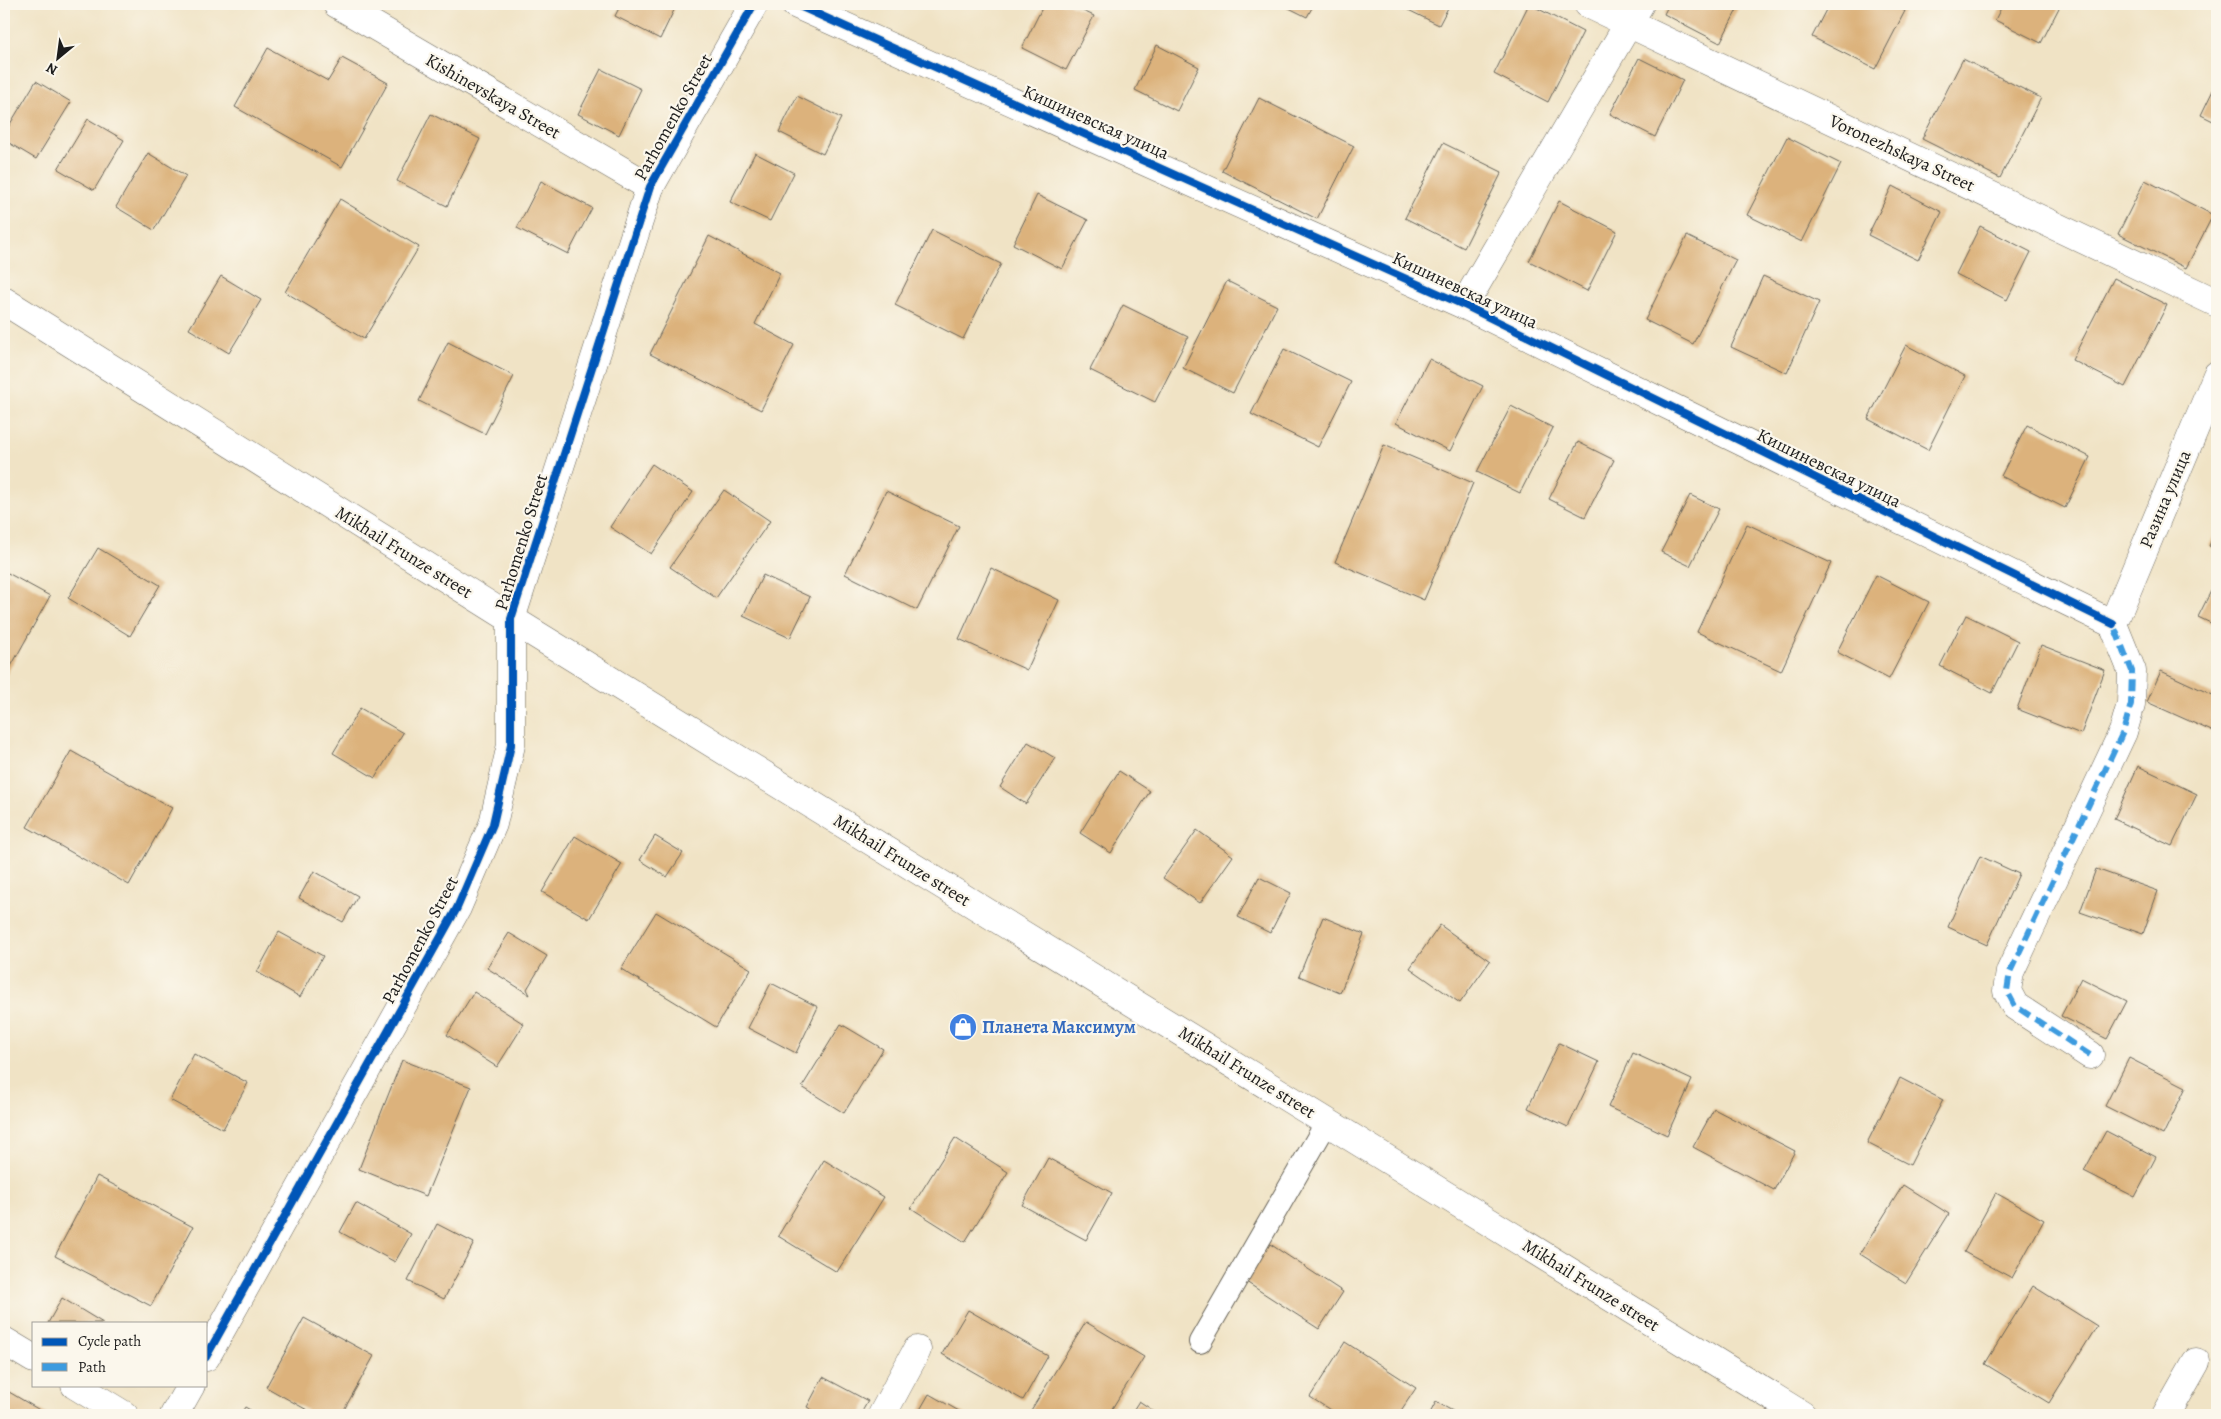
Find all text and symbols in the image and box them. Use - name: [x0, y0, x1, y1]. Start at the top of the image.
- north arrow: [32, 32, 82, 82]
- street label: Kishinevskaya Street: [421, 48, 565, 144]
- street label: Parhomenko Street: [628, 49, 718, 185]
- text: N: [43, 58, 61, 80]
- street label: Кишиневская улица: [1019, 79, 1174, 165]
- street label: Voronezhskaya Street: [1824, 108, 1979, 197]
- street label: Кишиневская улица: [1388, 246, 1542, 335]
- street label: Кишиневская улица: [1753, 423, 1906, 514]
- street label: Разина улица: [2134, 446, 2197, 552]
- street label: Parhomenko Street: [489, 471, 553, 613]
- street label: Mikhail Frunze street: [331, 500, 477, 604]
- street label: Mikhail Frunze street: [829, 808, 975, 912]
- street label: Parhomenko Street: [376, 872, 464, 1008]
- shop icon: Планета Максимум: [948, 1012, 978, 1042]
- place label: Планета Максимум: [982, 1015, 1136, 1039]
- street label: Mikhail Frunze street: [1174, 1020, 1320, 1124]
- street label: Mikhail Frunze street: [1518, 1233, 1664, 1337]
- legend: [32, 1322, 208, 1386]
- text: Cycle path: [78, 1331, 141, 1351]
- text: Path: [78, 1357, 106, 1377]

